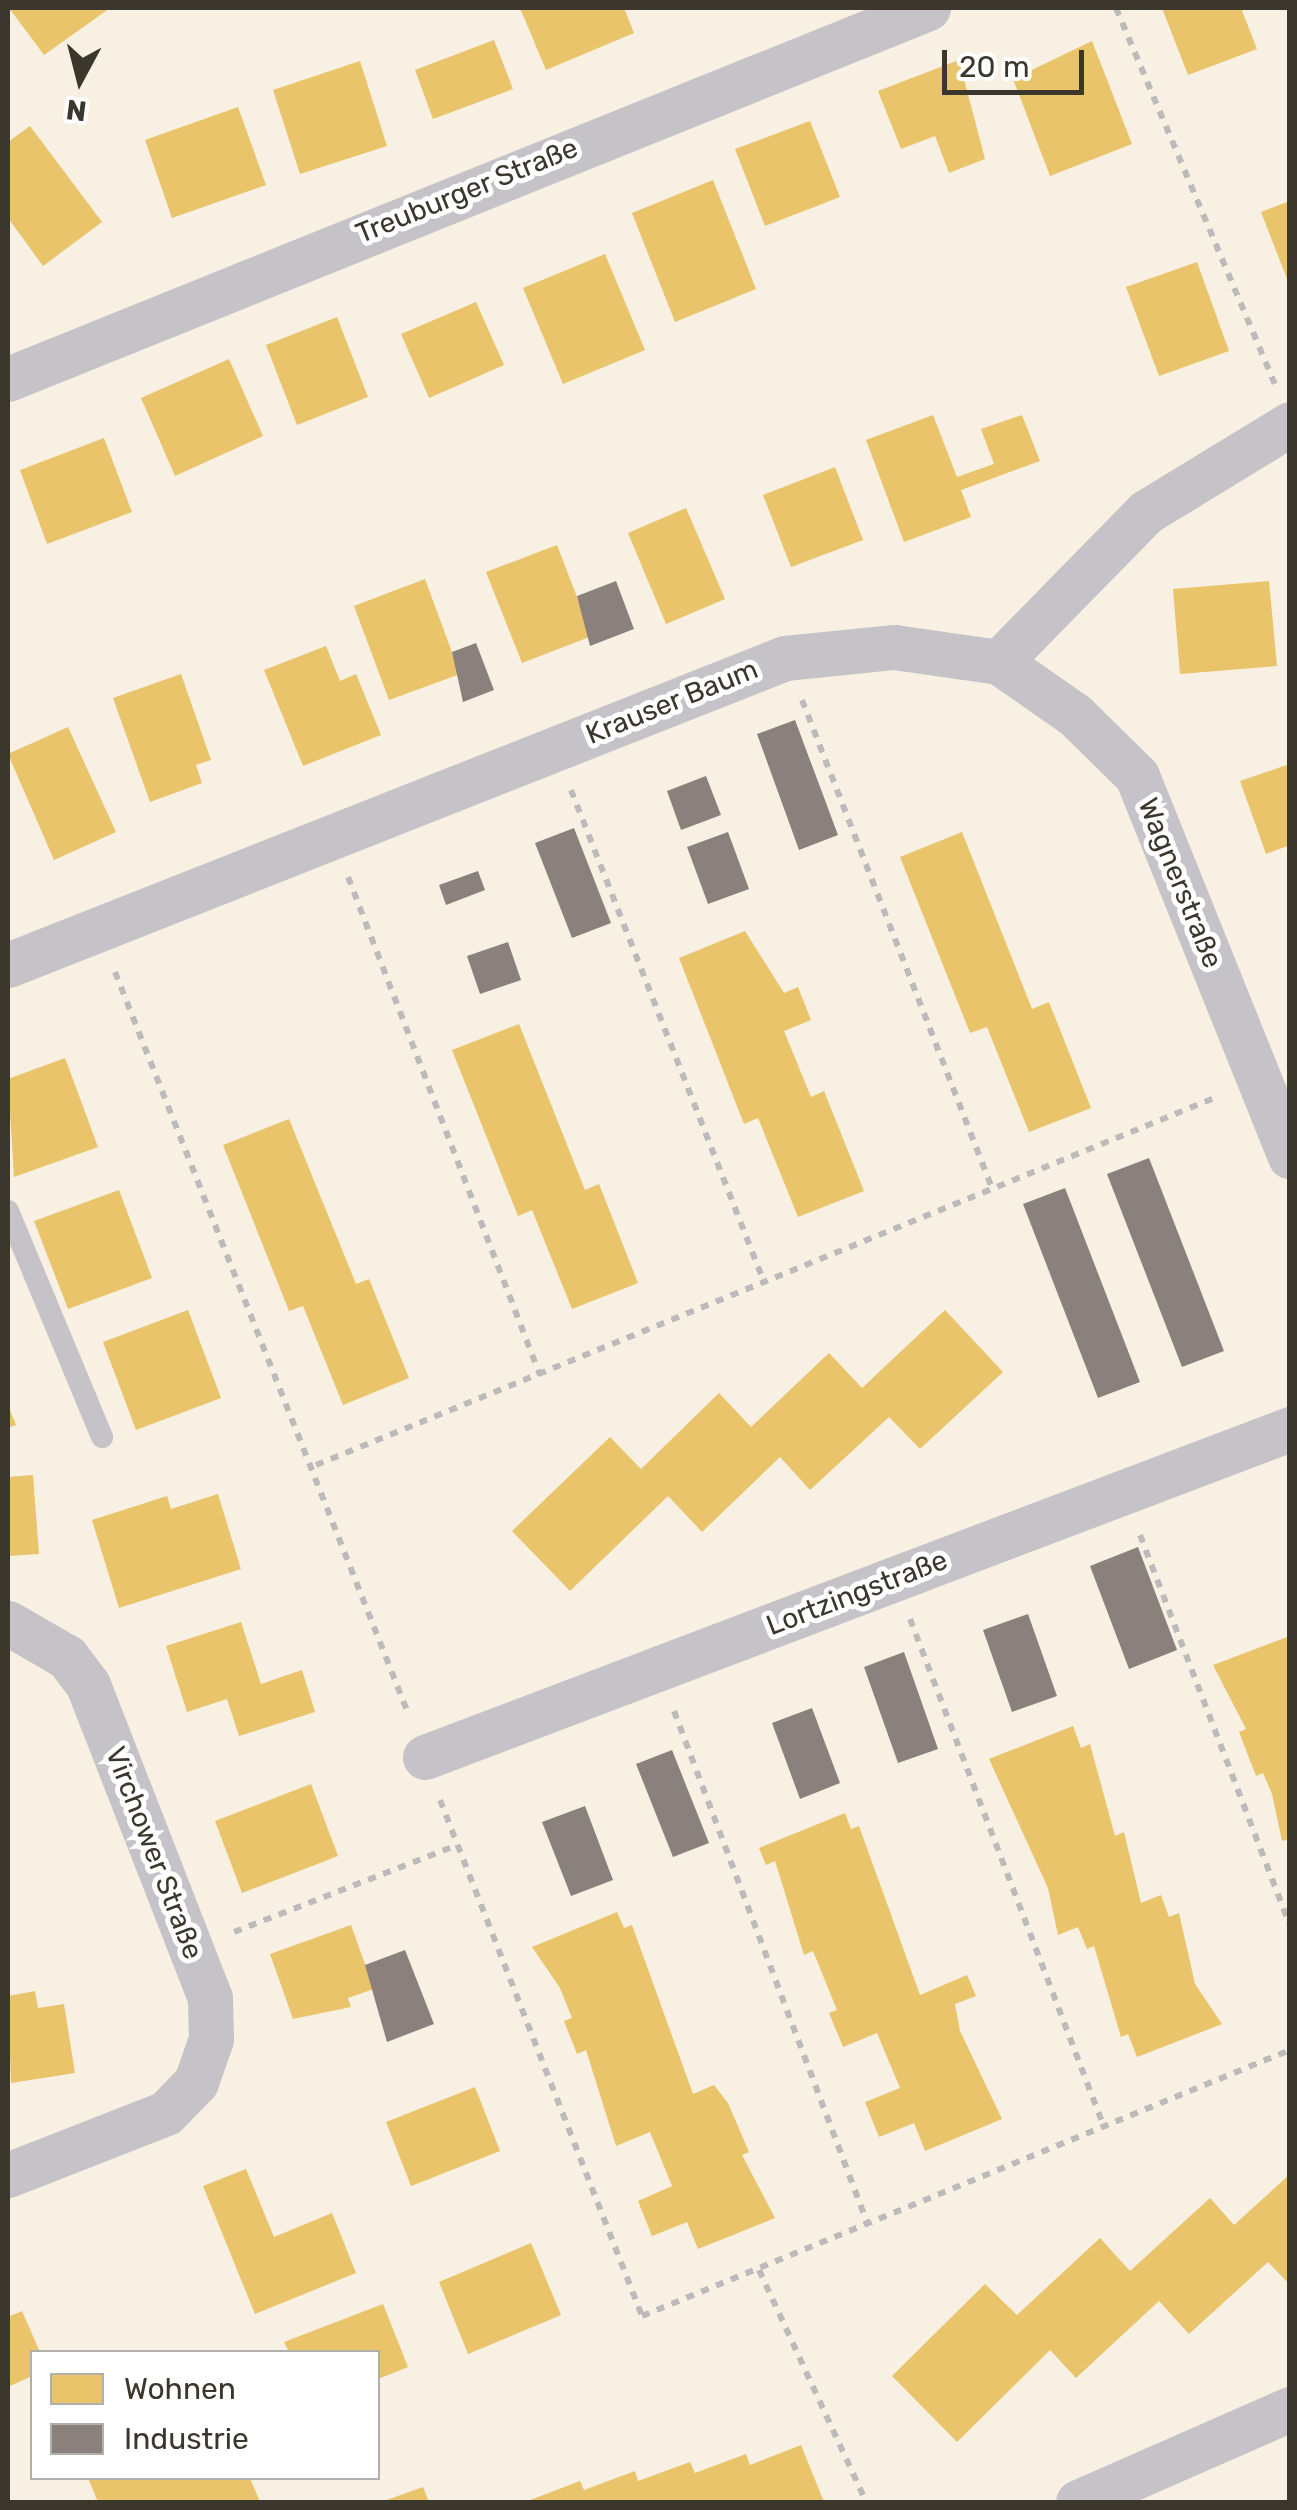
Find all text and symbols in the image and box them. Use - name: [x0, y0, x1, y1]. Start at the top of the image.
- north arrow: [30, 30, 130, 130]
- scale bar: [947, 30, 1090, 92]
- text: 20 m: [959, 49, 1030, 85]
- text: N: [64, 93, 88, 128]
- street label: Treuburger Straße: [351, 131, 583, 251]
- street label: Krauser Baum: [581, 652, 763, 752]
- street label: Wagnerstraße: [1131, 793, 1229, 973]
- street label: Lortzingstraße: [762, 1543, 952, 1643]
- street label: Virchower Straße: [98, 1742, 210, 1964]
- legend: [30, 2350, 380, 2480]
- text: Wohnen: [124, 2371, 236, 2407]
- text: Industrie: [124, 2421, 249, 2457]

